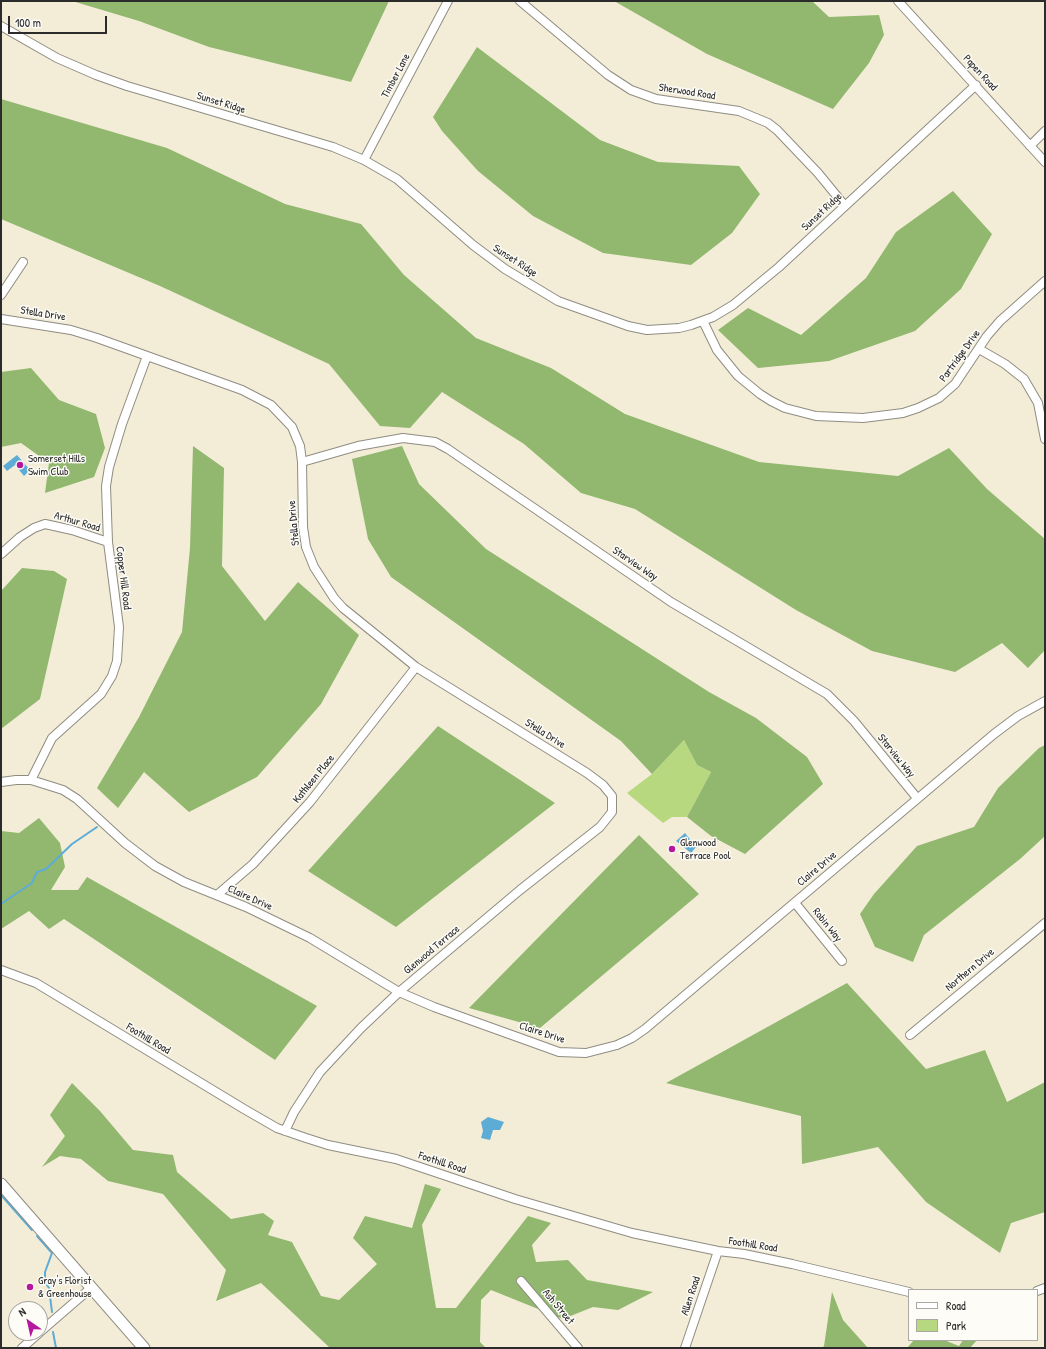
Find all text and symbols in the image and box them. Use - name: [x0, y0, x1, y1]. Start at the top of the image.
- scale bar: [10, 8, 109, 34]
- text: 100 m: [15, 14, 41, 31]
- street label: Timber Lane: [379, 51, 413, 101]
- street label: Papen Road: [960, 52, 1000, 94]
- street label: Sherwood Road: [658, 81, 716, 103]
- street label: Sunset Ridge: [195, 89, 247, 117]
- street label: Sunset Ridge: [799, 190, 845, 234]
- street label: Sunset Ridge: [490, 242, 540, 280]
- street label: Stella Drive: [19, 304, 67, 324]
- street label: Partridge Drive: [937, 327, 983, 385]
- place label: Somerset Hills Swim Club: [28, 452, 85, 478]
- marker: Somerset Hills Swim Club: [15, 460, 25, 470]
- street label: Stella Drive: [285, 500, 303, 546]
- street label: Arthur Road: [52, 509, 102, 535]
- street label: Starview Way: [610, 544, 660, 584]
- street label: Copper Hill Road: [113, 545, 133, 611]
- street label: Stella Drive: [522, 716, 568, 752]
- street label: Starview Way: [875, 732, 917, 780]
- street label: Kathleen Place: [290, 752, 338, 806]
- place label: Glenwood Terrace Pool: [680, 836, 731, 862]
- marker: Glenwood Terrace Pool: [667, 844, 677, 854]
- street label: Claire Drive: [795, 849, 839, 889]
- street label: Claire Drive: [226, 882, 274, 914]
- street label: Robin Way: [809, 905, 845, 945]
- street label: Glenwood Terrace: [401, 923, 463, 977]
- street label: Northern Drive: [943, 946, 997, 994]
- street label: Claire Drive: [517, 1019, 567, 1047]
- street label: Foothill Road: [124, 1021, 172, 1057]
- street label: Foothill Road: [417, 1149, 467, 1177]
- street label: Foothill Road: [728, 1235, 778, 1255]
- place label: Gray's Florist & Greenhouse: [38, 1274, 92, 1300]
- street label: Allen Road: [679, 1275, 703, 1317]
- marker: Gray's Florist & Greenhouse: [25, 1282, 35, 1292]
- street label: Ash Street: [539, 1287, 577, 1327]
- legend: [908, 1289, 1038, 1341]
- text: Road: [946, 1297, 966, 1314]
- north arrow: [8, 1301, 48, 1341]
- text: N: [15, 1304, 28, 1319]
- text: Park: [946, 1317, 966, 1334]

